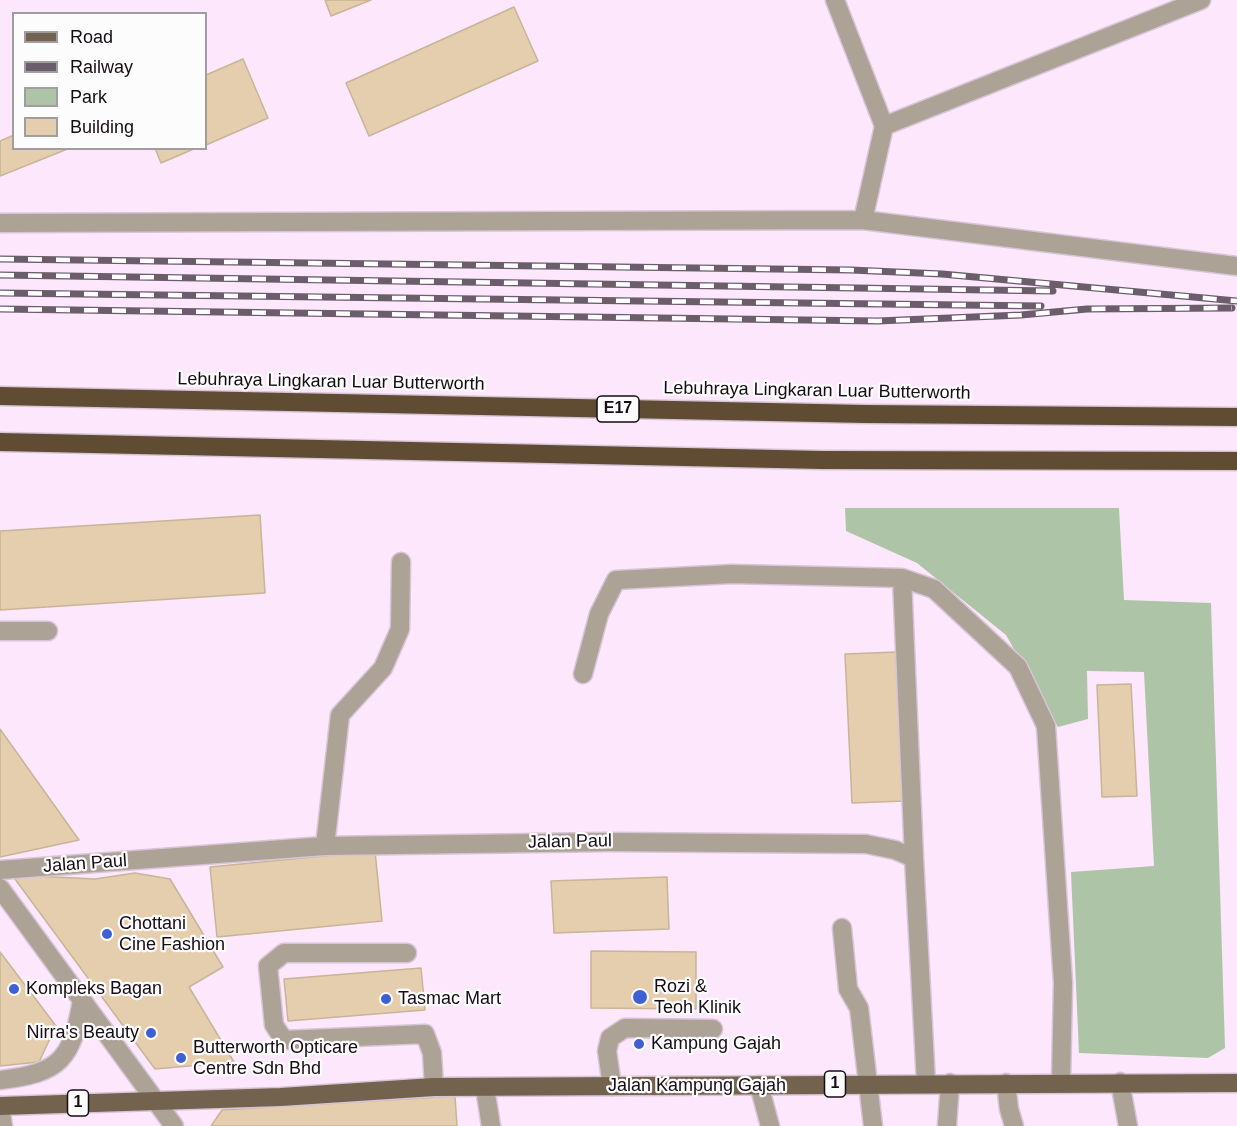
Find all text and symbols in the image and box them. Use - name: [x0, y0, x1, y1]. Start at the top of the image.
- legend: [12, 12, 207, 150]
- text: Road: [70, 27, 113, 47]
- text: Railway: [70, 57, 133, 77]
- text: Park: [70, 87, 107, 107]
- text: Building: [70, 117, 134, 137]
- street label: Lebuhraya Lingkaran Luar Butterworth: [177, 369, 485, 395]
- street label: Lebuhraya Lingkaran Luar Butterworth: [663, 378, 971, 404]
- road number: E17: [597, 396, 639, 422]
- street label: Jalan Paul: [528, 830, 612, 854]
- street label: Jalan Paul: [42, 850, 128, 878]
- place label: Chottani Cine Fashion: [119, 913, 225, 956]
- marker: Chottani Cine Fashion: [100, 927, 114, 941]
- place label: Rozi & Teoh Klinik: [654, 976, 741, 1018]
- place label: Kompleks Bagan: [26, 978, 162, 1000]
- marker: Kompleks Bagan: [7, 982, 21, 996]
- place label: Tasmac Mart: [398, 988, 501, 1010]
- marker: Rozi & Teoh Klinik: [631, 988, 649, 1006]
- marker: Tasmac Mart: [379, 992, 393, 1006]
- place label: Nirra's Beauty: [27, 1022, 139, 1044]
- marker: Nirra's Beauty: [144, 1026, 158, 1040]
- place label: Kampung Gajah: [651, 1033, 781, 1055]
- place label: Butterworth Opticare Centre Sdn Bhd: [193, 1037, 358, 1080]
- marker: Kampung Gajah: [632, 1037, 646, 1051]
- marker: Butterworth Opticare Centre Sdn Bhd: [174, 1051, 188, 1065]
- road number: 1: [824, 1071, 846, 1097]
- street label: Jalan Kampung Gajah: [608, 1075, 786, 1097]
- road number: 1: [68, 1090, 88, 1116]

